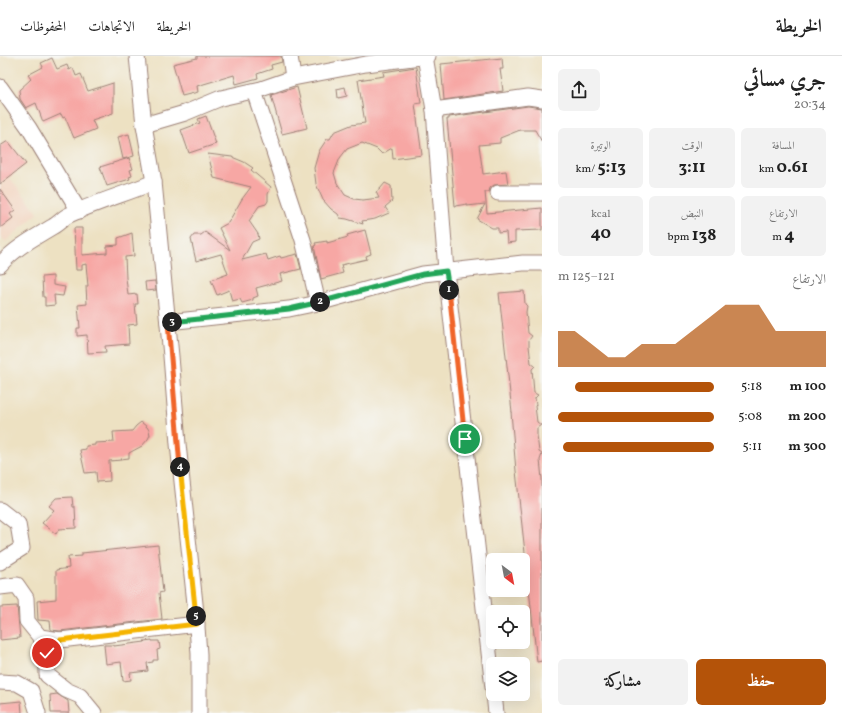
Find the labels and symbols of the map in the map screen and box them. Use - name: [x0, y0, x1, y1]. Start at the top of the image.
- pin: 1: [439, 280, 459, 300]
- pin: 2: [310, 292, 330, 312]
- pin: 3: [162, 312, 182, 332]
- pin: [448, 422, 482, 456]
- pin: 4: [170, 457, 190, 477]
- north arrow: [486, 553, 530, 597]
- pin: 5: [186, 606, 206, 626]
- pin: [30, 636, 64, 670]

